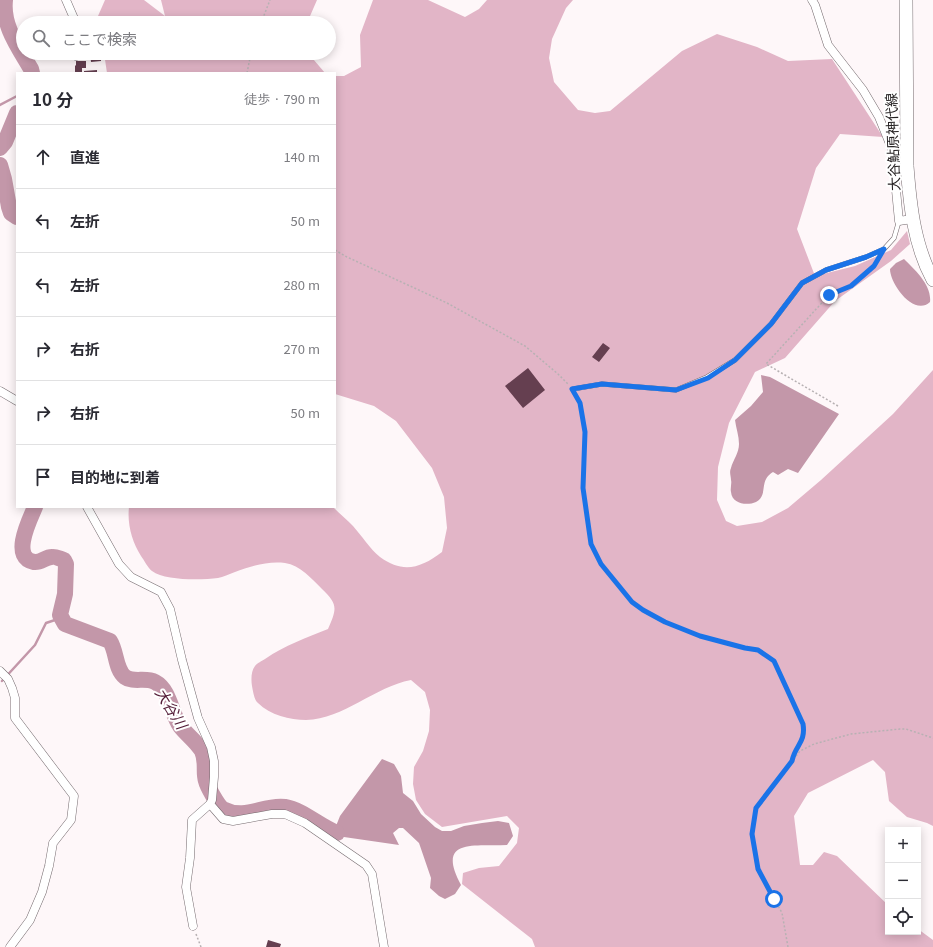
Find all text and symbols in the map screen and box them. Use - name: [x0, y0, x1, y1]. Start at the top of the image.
- search box: [16, 16, 336, 60]
- icon: search: [30, 27, 52, 49]
- text: ここで検索: [62, 28, 137, 49]
- text: 10 分: [32, 86, 73, 111]
- text: 徒歩 · 790 m: [244, 89, 320, 108]
- street label: 大谷鮎原神代線: [880, 93, 904, 191]
- icon: ahead: [32, 146, 54, 168]
- text: 直進: [70, 146, 100, 167]
- text: 140 m: [283, 147, 320, 166]
- icon: left: [32, 210, 54, 232]
- text: 左折: [70, 210, 100, 231]
- text: 50 m: [291, 211, 320, 230]
- icon: left: [32, 274, 54, 296]
- text: 左折: [70, 274, 100, 295]
- text: 280 m: [283, 275, 320, 294]
- route end: [820, 286, 838, 304]
- icon: right: [32, 338, 54, 360]
- text: 右折: [70, 338, 100, 359]
- text: 270 m: [283, 339, 320, 358]
- icon: right: [32, 402, 54, 424]
- text: 右折: [70, 402, 100, 423]
- text: 50 m: [291, 403, 320, 422]
- icon: arrive: [32, 466, 54, 488]
- text: 目的地に到着: [70, 466, 160, 487]
- water label: 大谷川: [151, 683, 194, 734]
- map controls: [885, 827, 921, 935]
- button: +: [885, 827, 921, 863]
- button: −: [885, 863, 921, 899]
- route start: [765, 890, 783, 908]
- button: locate: [885, 899, 921, 935]

